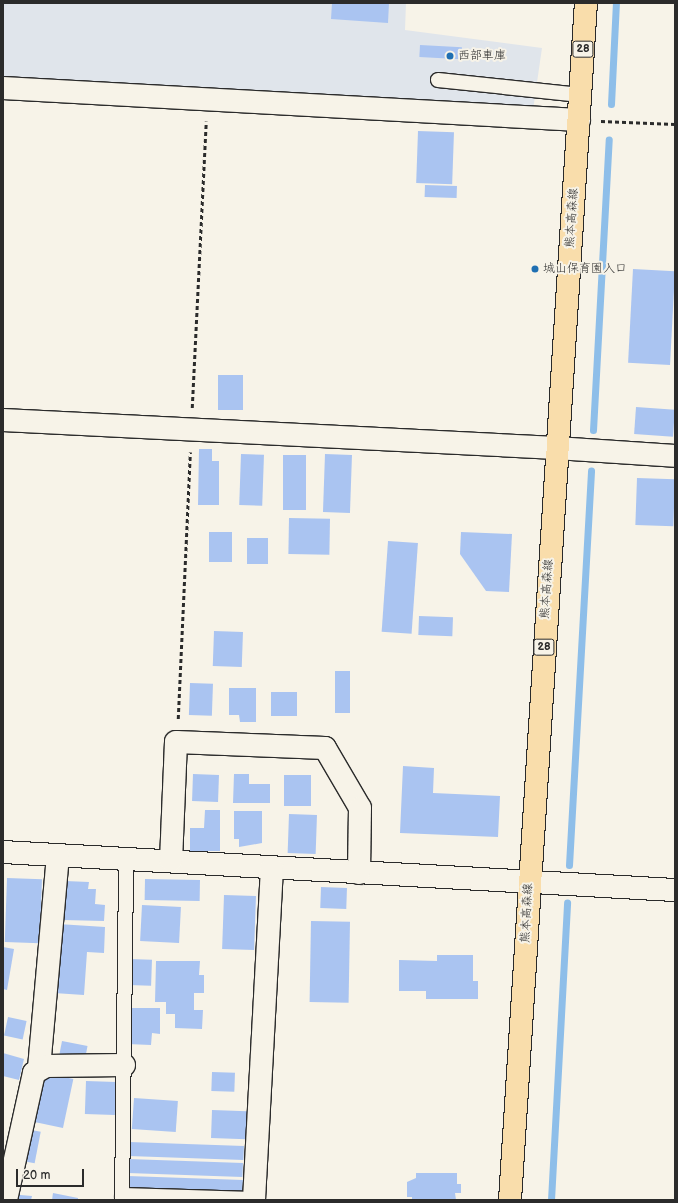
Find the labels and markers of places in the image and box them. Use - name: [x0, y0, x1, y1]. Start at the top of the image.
- place label: 西部車庫: [458, 49, 506, 63]
- marker: 西部車庫: [445, 51, 455, 61]
- place label: 城山保育園入口: [543, 262, 627, 276]
- marker: 城山保育園入口: [530, 264, 540, 274]

